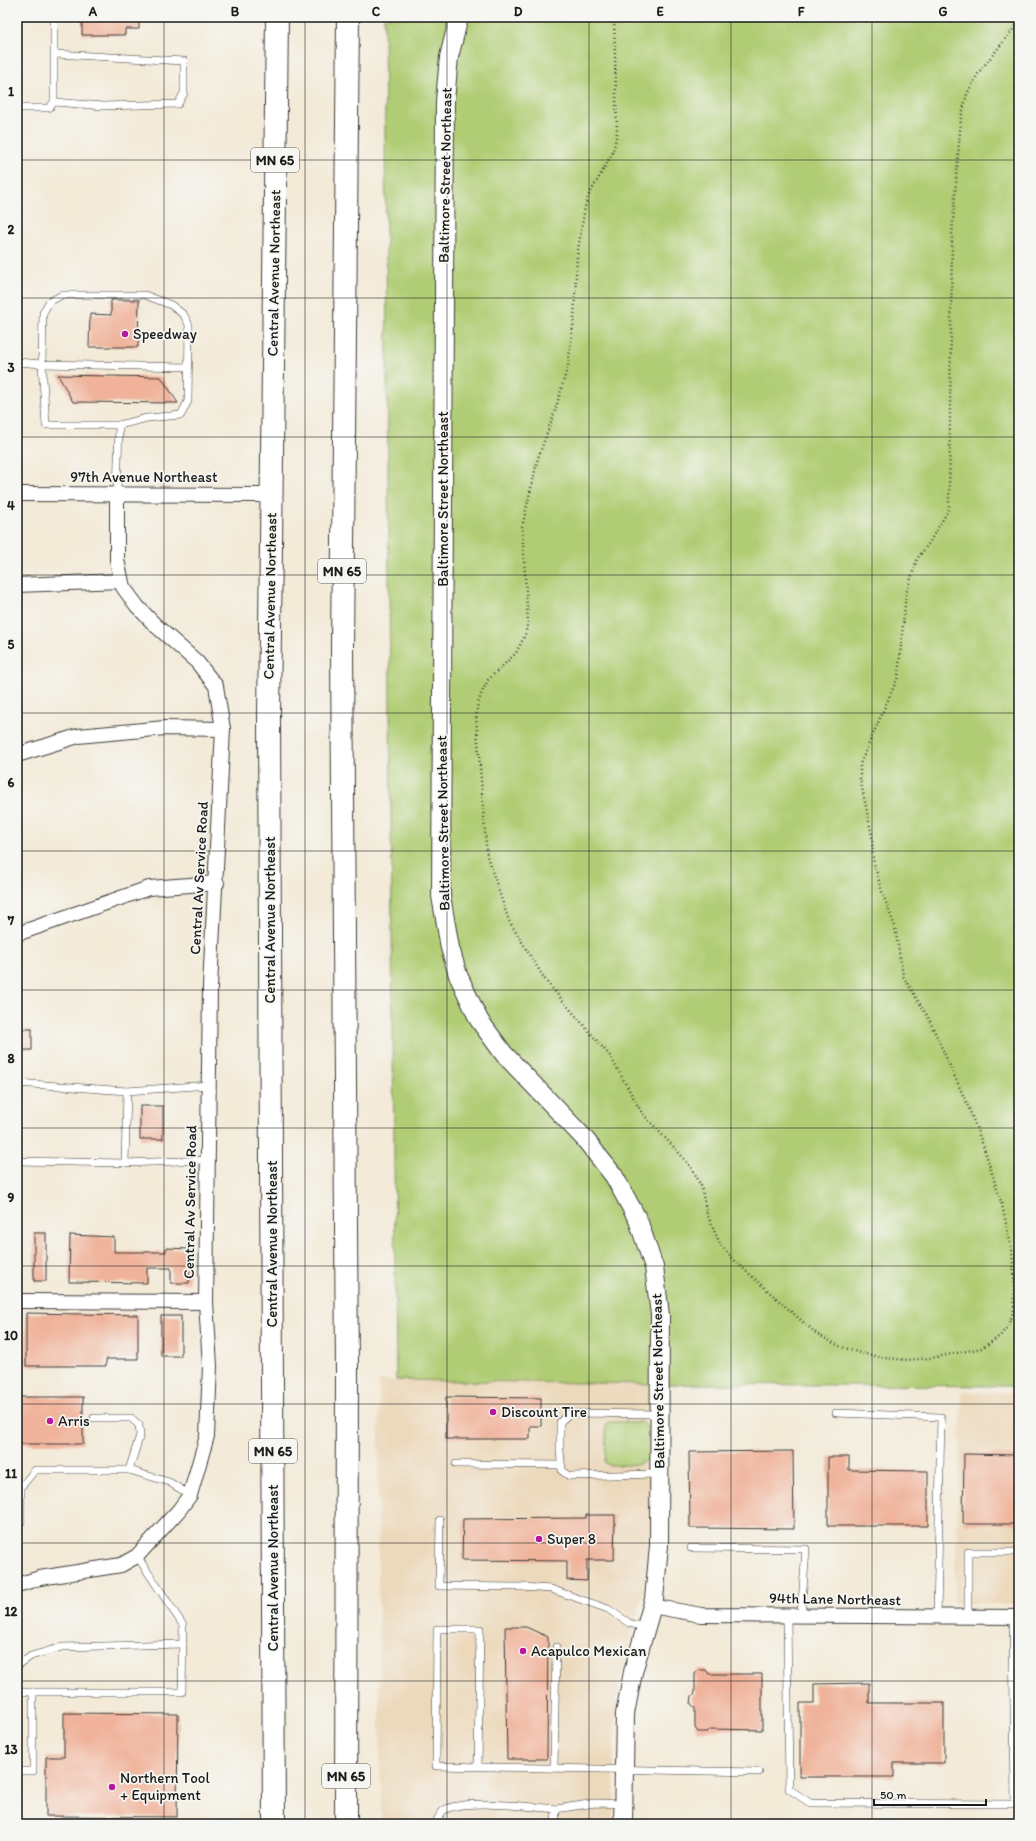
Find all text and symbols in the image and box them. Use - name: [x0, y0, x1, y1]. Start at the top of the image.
- text: A: [88, 4, 98, 19]
- text: B: [231, 4, 240, 19]
- text: C: [372, 4, 381, 19]
- text: D: [514, 4, 523, 19]
- text: E: [656, 4, 664, 19]
- text: F: [798, 4, 805, 19]
- text: G: [939, 4, 948, 19]
- text: 1: [8, 84, 14, 99]
- street label: Baltimore Street Northeast: [434, 87, 456, 263]
- road number: MN 65: [251, 148, 299, 172]
- street label: Central Avenue Northeast: [264, 189, 284, 357]
- text: 2: [8, 222, 15, 237]
- place label: Speedway: [133, 325, 197, 343]
- marker: Speedway: [120, 329, 130, 339]
- text: 3: [7, 360, 15, 375]
- street label: Baltimore Street Northeast: [434, 411, 452, 587]
- street label: 97th Avenue Northeast: [70, 468, 218, 486]
- text: 4: [7, 498, 15, 513]
- street label: Central Avenue Northeast: [260, 512, 280, 680]
- road number: MN 65: [318, 559, 366, 583]
- text: 5: [8, 637, 15, 652]
- street label: Baltimore Street Northeast: [432, 735, 454, 911]
- text: 6: [8, 775, 15, 790]
- street label: Central Av Service Road: [186, 801, 212, 955]
- street label: Central Avenue Northeast: [261, 836, 279, 1004]
- text: 7: [7, 913, 15, 928]
- text: 8: [7, 1051, 15, 1066]
- street label: Central Av Service Road: [180, 1125, 200, 1279]
- street label: Central Avenue Northeast: [263, 1160, 281, 1328]
- text: 9: [8, 1190, 15, 1205]
- street label: Baltimore Street Northeast: [647, 1293, 669, 1469]
- text: 10: [4, 1328, 18, 1343]
- place label: Discount Tire: [501, 1403, 587, 1421]
- marker: Discount Tire: [488, 1407, 498, 1417]
- place label: Arris: [58, 1412, 90, 1430]
- marker: Arris: [45, 1416, 55, 1426]
- road number: MN 65: [249, 1439, 297, 1463]
- text: 11: [5, 1466, 17, 1481]
- street label: Central Avenue Northeast: [264, 1484, 282, 1652]
- place label: Super 8: [547, 1530, 596, 1548]
- marker: Super 8: [534, 1534, 544, 1544]
- street label: 94th Lane Northeast: [769, 1589, 902, 1609]
- text: 12: [5, 1604, 18, 1619]
- place label: Acapulco Mexican: [531, 1642, 647, 1660]
- marker: Acapulco Mexican: [518, 1646, 528, 1656]
- text: 13: [4, 1742, 18, 1757]
- road number: MN 65: [322, 1764, 370, 1788]
- place label: Northern Tool + Equipment: [120, 1769, 211, 1804]
- scale bar: [874, 1781, 986, 1807]
- marker: Northern Tool + Equipment: [107, 1782, 117, 1792]
- text: 50 m: [880, 1788, 906, 1802]

